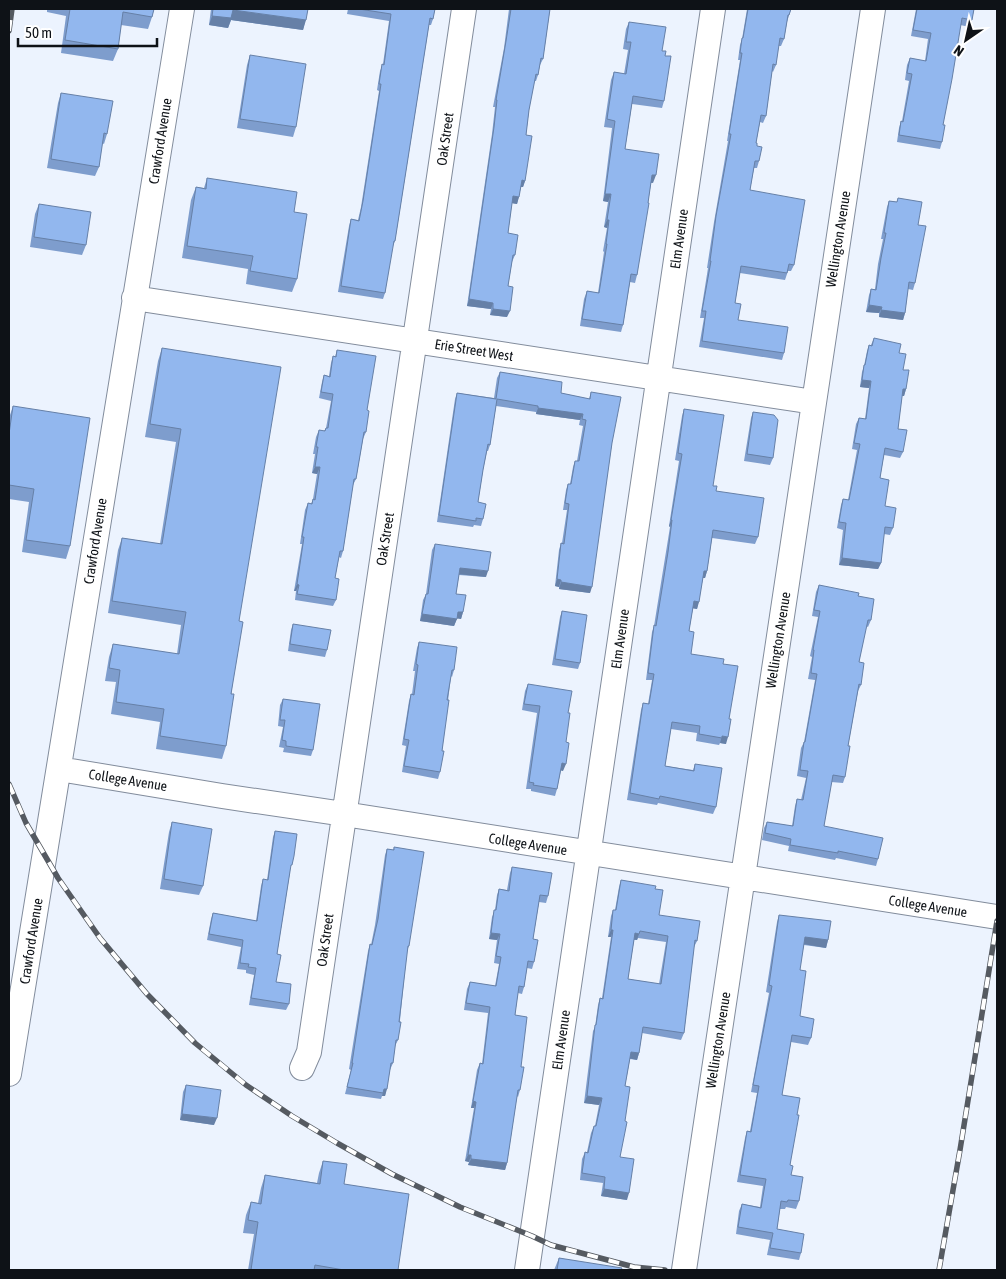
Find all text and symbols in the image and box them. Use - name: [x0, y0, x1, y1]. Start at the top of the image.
- scale bar: [18, 15, 156, 47]
- north arrow: [941, 15, 991, 65]
- text: 50 m: [25, 24, 52, 41]
- text: N: [951, 42, 967, 60]
- street label: Crawford Avenue: [145, 97, 175, 185]
- street label: Oak Street: [433, 111, 457, 167]
- street label: Wellington Avenue: [822, 190, 854, 288]
- street label: Elm Avenue: [667, 208, 691, 270]
- street label: Erie Street West: [434, 336, 514, 364]
- street label: Crawford Avenue: [80, 497, 110, 585]
- street label: Oak Street: [373, 511, 397, 567]
- street label: Wellington Avenue: [762, 591, 794, 689]
- street label: Elm Avenue: [608, 608, 632, 670]
- street label: College Avenue: [88, 766, 168, 794]
- street label: College Avenue: [488, 830, 568, 858]
- street label: College Avenue: [888, 892, 968, 920]
- street label: Crawford Avenue: [16, 897, 46, 985]
- street label: Oak Street: [313, 912, 337, 968]
- street label: Wellington Avenue: [702, 991, 734, 1089]
- street label: Elm Avenue: [549, 1009, 573, 1071]

